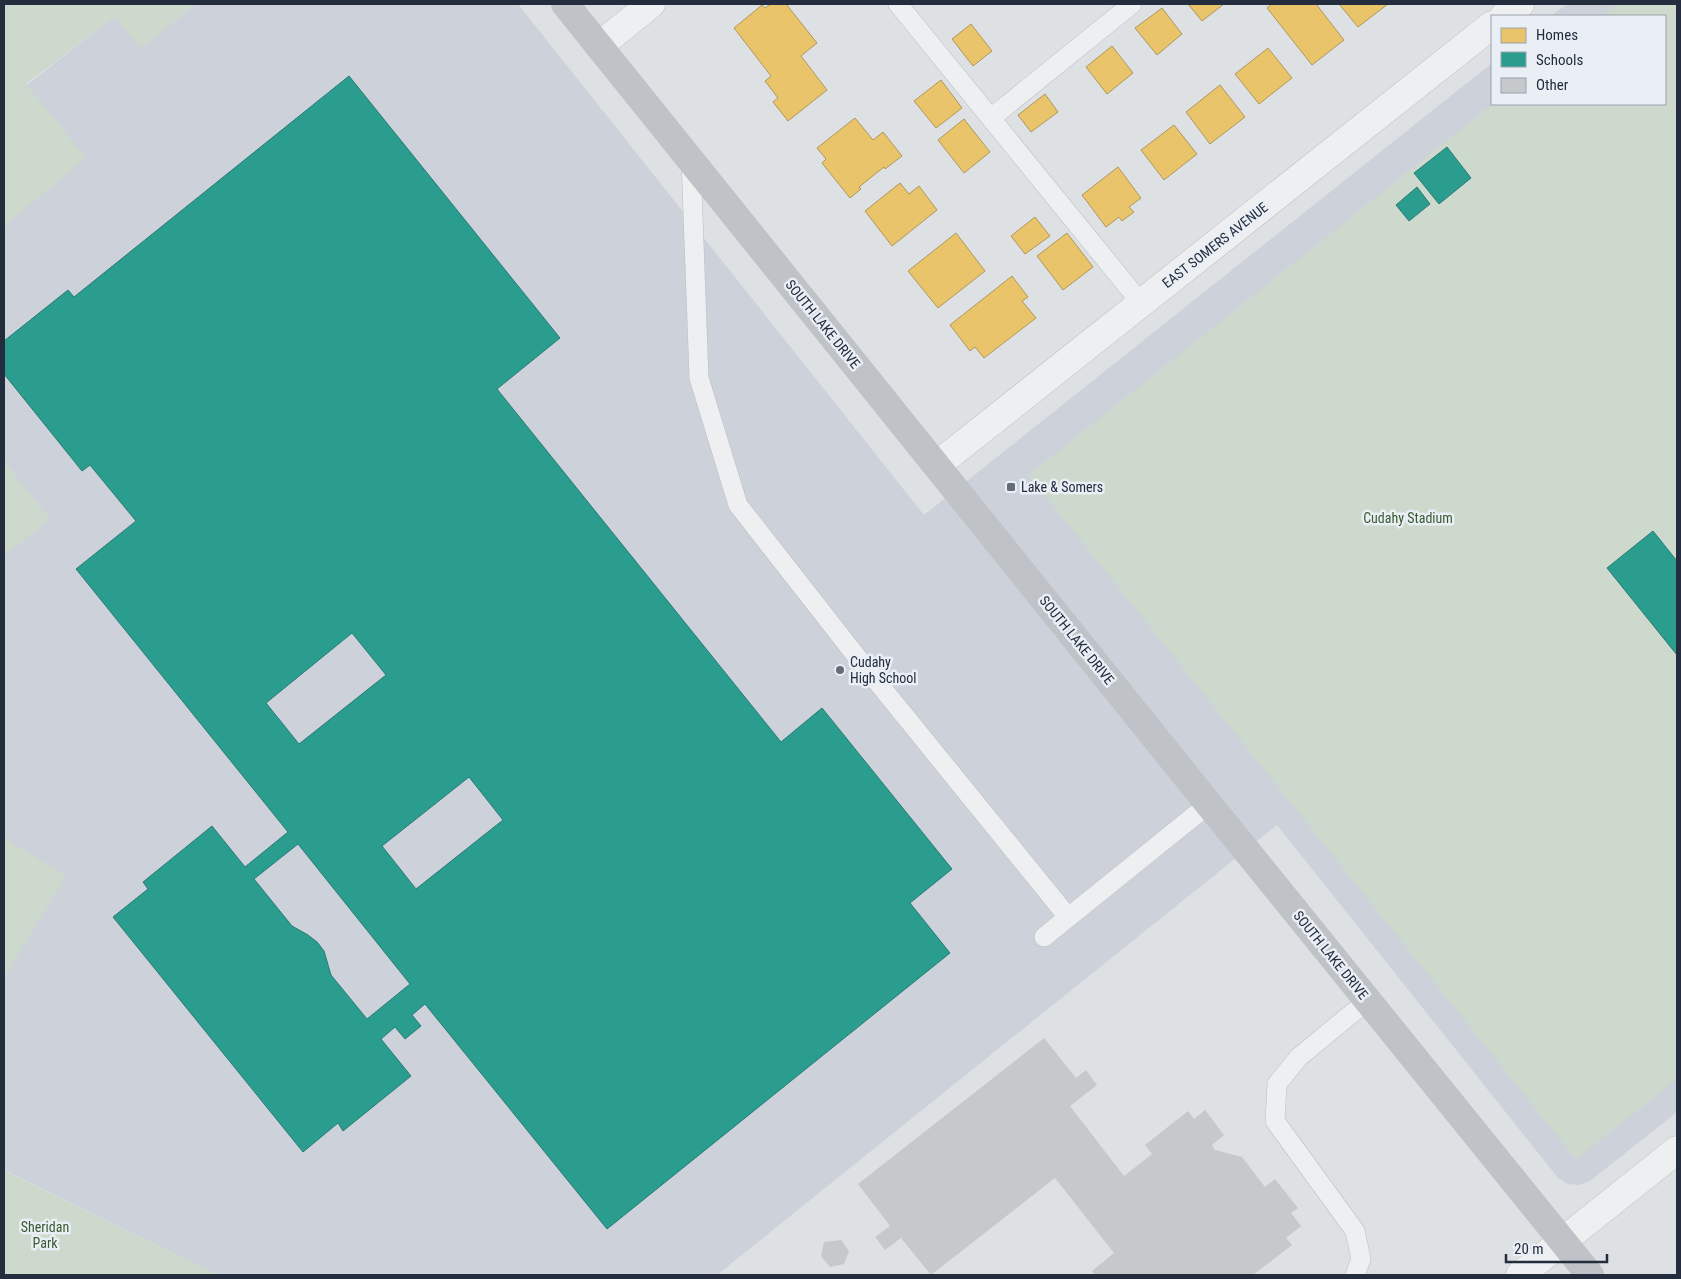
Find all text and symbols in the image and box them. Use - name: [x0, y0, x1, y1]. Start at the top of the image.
- legend: [1491, 15, 1666, 105]
- text: Homes: [1536, 26, 1578, 44]
- text: Schools: [1536, 51, 1583, 69]
- text: Other: [1536, 76, 1569, 94]
- street label: EAST SOMERS AVENUE: [1159, 199, 1271, 291]
- street label: SOUTH LAKE DRIVE: [782, 277, 864, 371]
- place label: Lake & Somers: [1021, 479, 1103, 495]
- marker: Lake & Somers: [1005, 481, 1017, 493]
- park label: Cudahy Stadium: [1363, 510, 1453, 526]
- street label: SOUTH LAKE DRIVE: [1036, 593, 1118, 687]
- place label: Cudahy High School: [850, 654, 917, 686]
- marker: Cudahy High School: [834, 664, 846, 676]
- street label: SOUTH LAKE DRIVE: [1290, 908, 1372, 1002]
- park label: Sheridan Park: [21, 1219, 69, 1251]
- scale bar: [1506, 1232, 1607, 1264]
- text: 20 m: [1514, 1240, 1544, 1258]

